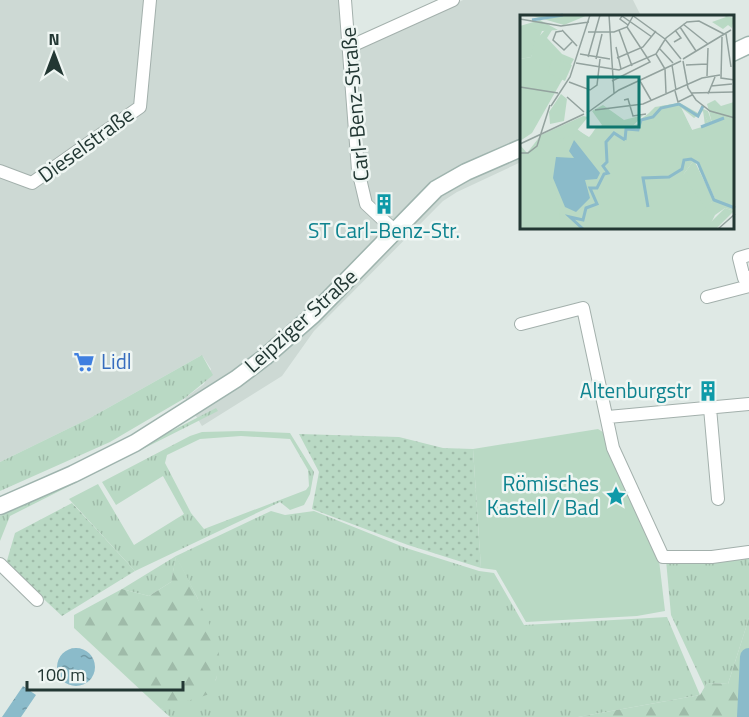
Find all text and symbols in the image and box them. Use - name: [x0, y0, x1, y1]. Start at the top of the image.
- inset map: [520, 15, 734, 230]
- north arrow: [24, 24, 84, 84]
- street label: Carl-Benz-Straße: [331, 26, 377, 182]
- text: N: [48, 27, 60, 51]
- street label: Dieselstraße: [31, 98, 140, 190]
- building icon: ST Carl-Benz-Str.: [372, 192, 396, 216]
- place label: ST Carl-Benz-Str.: [308, 214, 460, 246]
- street label: Leipziger Straße: [237, 261, 364, 380]
- place label: Lidl: [101, 345, 132, 377]
- supermarket icon: Lidl: [72, 350, 96, 374]
- place label: Altenburgstr: [580, 374, 691, 406]
- building icon: Altenburgstr: [696, 379, 720, 403]
- place label: Römisches Kastell / Bad: [487, 467, 599, 523]
- place icon: Römisches Kastell / Bad: [604, 484, 628, 508]
- scale bar: [27, 654, 183, 692]
- text: 100 m: [36, 661, 85, 688]

